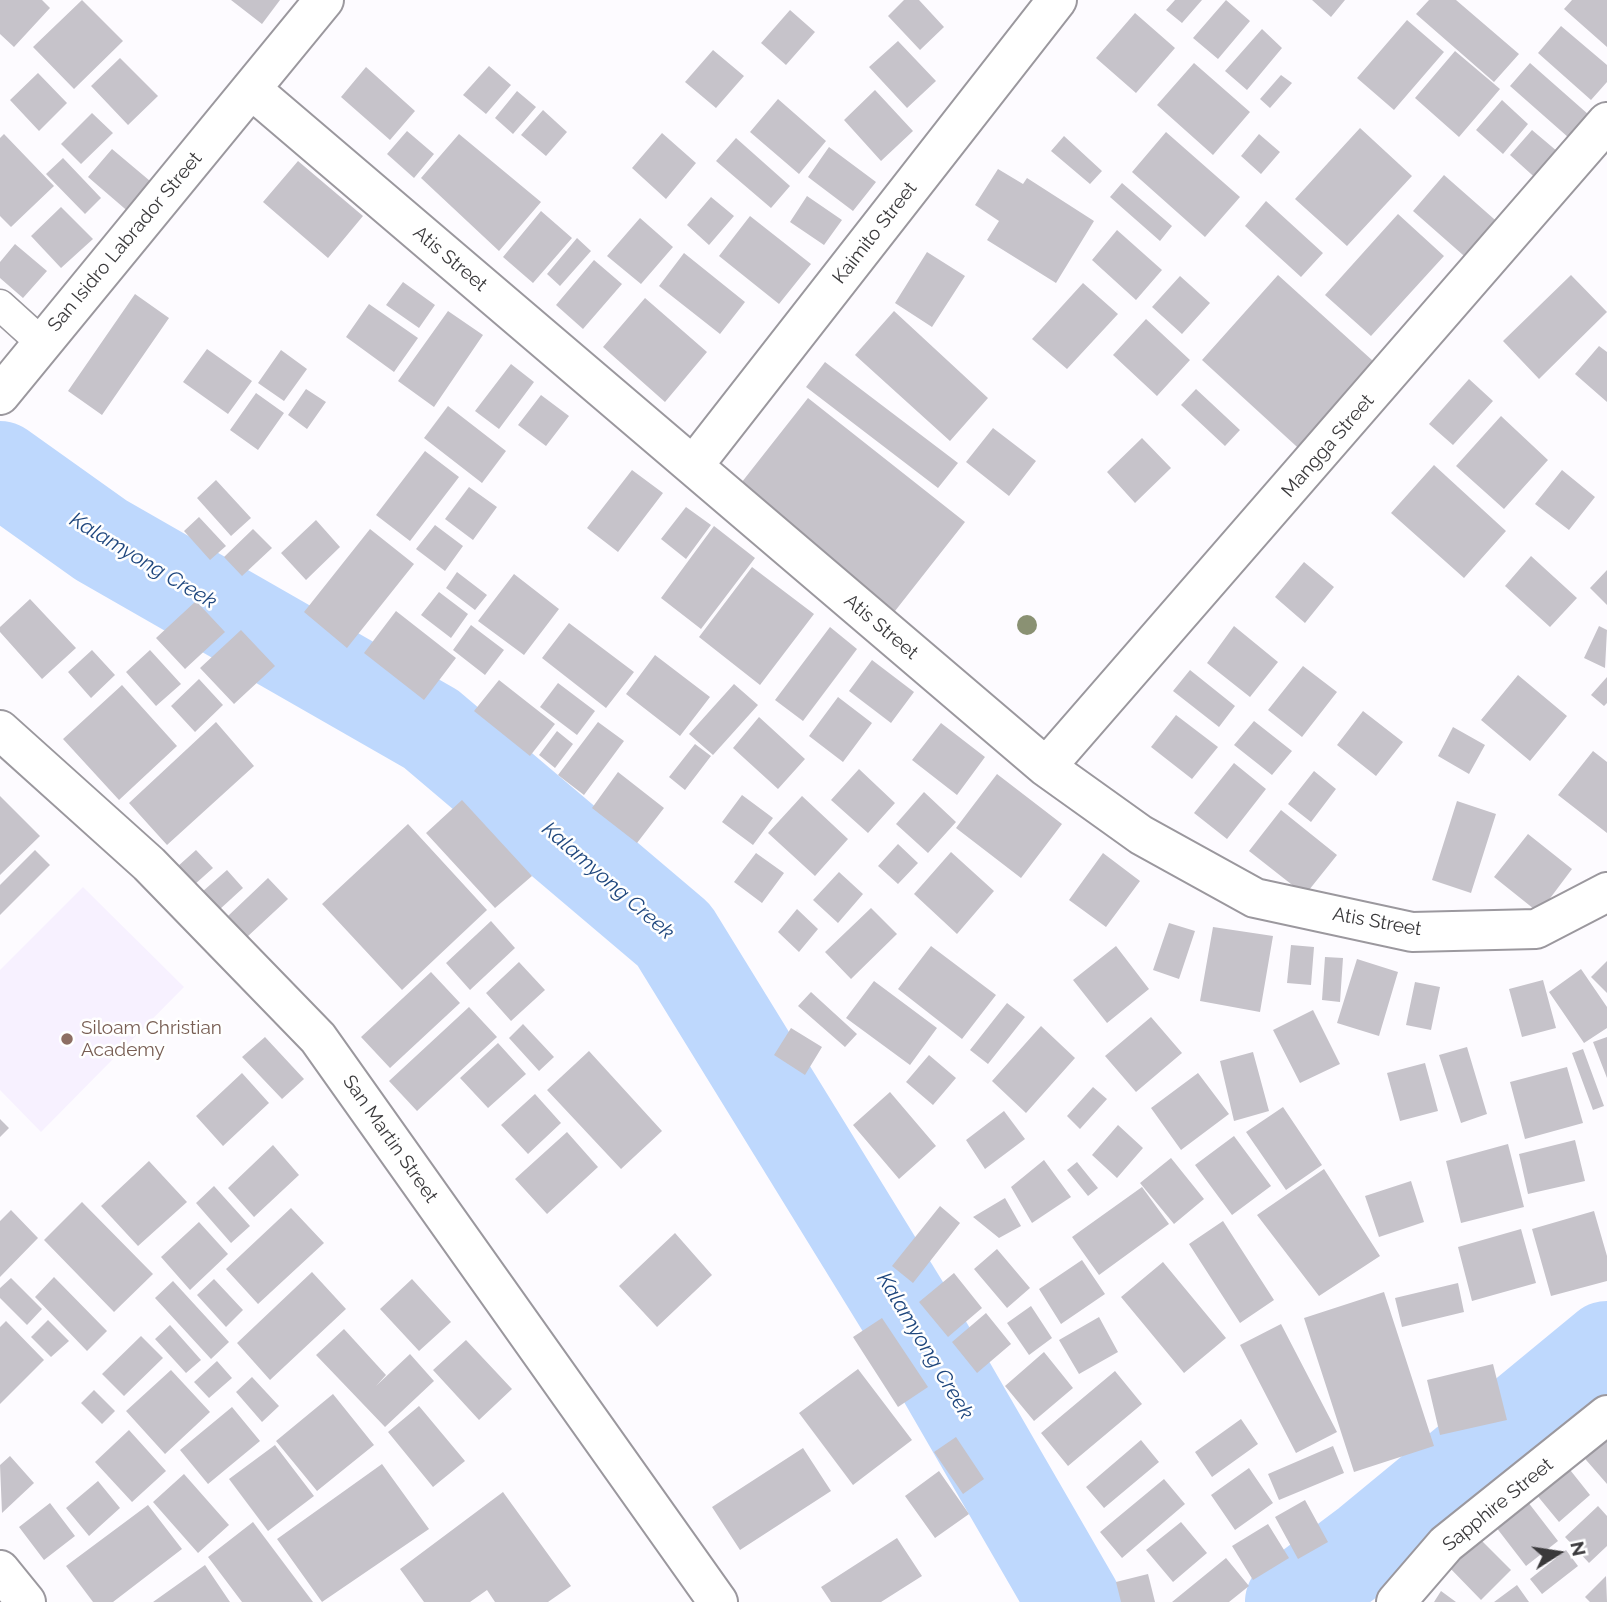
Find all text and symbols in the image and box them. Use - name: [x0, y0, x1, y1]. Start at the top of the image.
- street label: San Isidro Labrador Street: [43, 148, 207, 336]
- street label: Kaimito Street: [828, 177, 922, 289]
- street label: Atis Street: [408, 221, 492, 297]
- street label: Mangga Street: [1277, 390, 1379, 502]
- water label: Kalamyong Creek: [65, 507, 221, 615]
- street label: Atis Street: [839, 589, 923, 665]
- water label: Kalamyong Creek: [537, 817, 679, 945]
- street label: Atis Street: [1331, 903, 1423, 941]
- place label: Siloam Christian Academy: [81, 1017, 222, 1061]
- marker: Siloam Christian Academy: [59, 1031, 75, 1047]
- street label: San Martin Street: [337, 1071, 443, 1207]
- water label: Kalamyong Creek: [871, 1268, 979, 1424]
- street label: Sapphire Street: [1438, 1453, 1558, 1557]
- north arrow: [1523, 1518, 1593, 1588]
- text: N: [1566, 1539, 1591, 1558]

